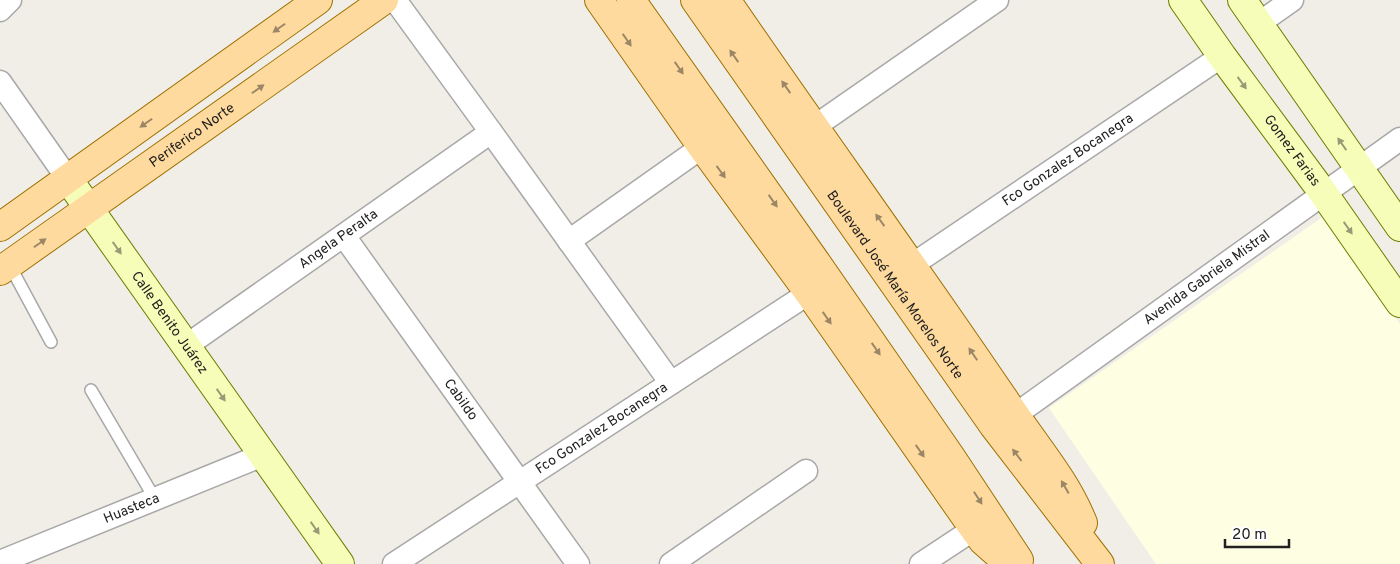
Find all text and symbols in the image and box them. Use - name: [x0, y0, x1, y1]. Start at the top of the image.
- one-way arrow: [272, 23, 286, 33]
- one-way arrow: [622, 33, 632, 47]
- one-way arrow: [729, 49, 739, 63]
- one-way arrow: [674, 62, 684, 75]
- one-way arrow: [1237, 76, 1247, 90]
- one-way arrow: [781, 81, 791, 94]
- one-way arrow: [252, 84, 265, 94]
- street label: Periferico Norte: [146, 100, 238, 171]
- street label: Fco Gonzalez Bocanegra: [999, 110, 1137, 210]
- street label: Gomez Farias: [1260, 112, 1324, 190]
- one-way arrow: [140, 118, 153, 128]
- one-way arrow: [1337, 138, 1347, 151]
- one-way arrow: [716, 165, 726, 179]
- street label: Boulevard José María Morelos Norte: [823, 187, 967, 382]
- one-way arrow: [768, 194, 778, 208]
- street label: Angela Peralta: [295, 206, 381, 273]
- one-way arrow: [875, 213, 885, 227]
- one-way arrow: [1343, 221, 1353, 235]
- street label: Avenida Gabriela Mistral: [1140, 226, 1273, 329]
- one-way arrow: [33, 238, 47, 248]
- one-way arrow: [112, 242, 122, 255]
- street label: Calle Benito Juárez: [127, 268, 212, 377]
- one-way arrow: [822, 311, 832, 325]
- one-way arrow: [871, 342, 881, 355]
- one-way arrow: [968, 347, 978, 360]
- street label: Cabildo: [440, 375, 481, 424]
- street label: Fco Gonzalez Bocanegra: [532, 379, 671, 478]
- one-way arrow: [216, 389, 226, 402]
- one-way arrow: [915, 444, 925, 458]
- one-way arrow: [1011, 449, 1022, 462]
- one-way arrow: [1061, 481, 1070, 494]
- street label: Huasteca: [101, 490, 162, 527]
- one-way arrow: [973, 491, 983, 505]
- scale bar: [1225, 516, 1289, 548]
- one-way arrow: [310, 521, 320, 535]
- text: 20 m: [1232, 526, 1267, 545]

